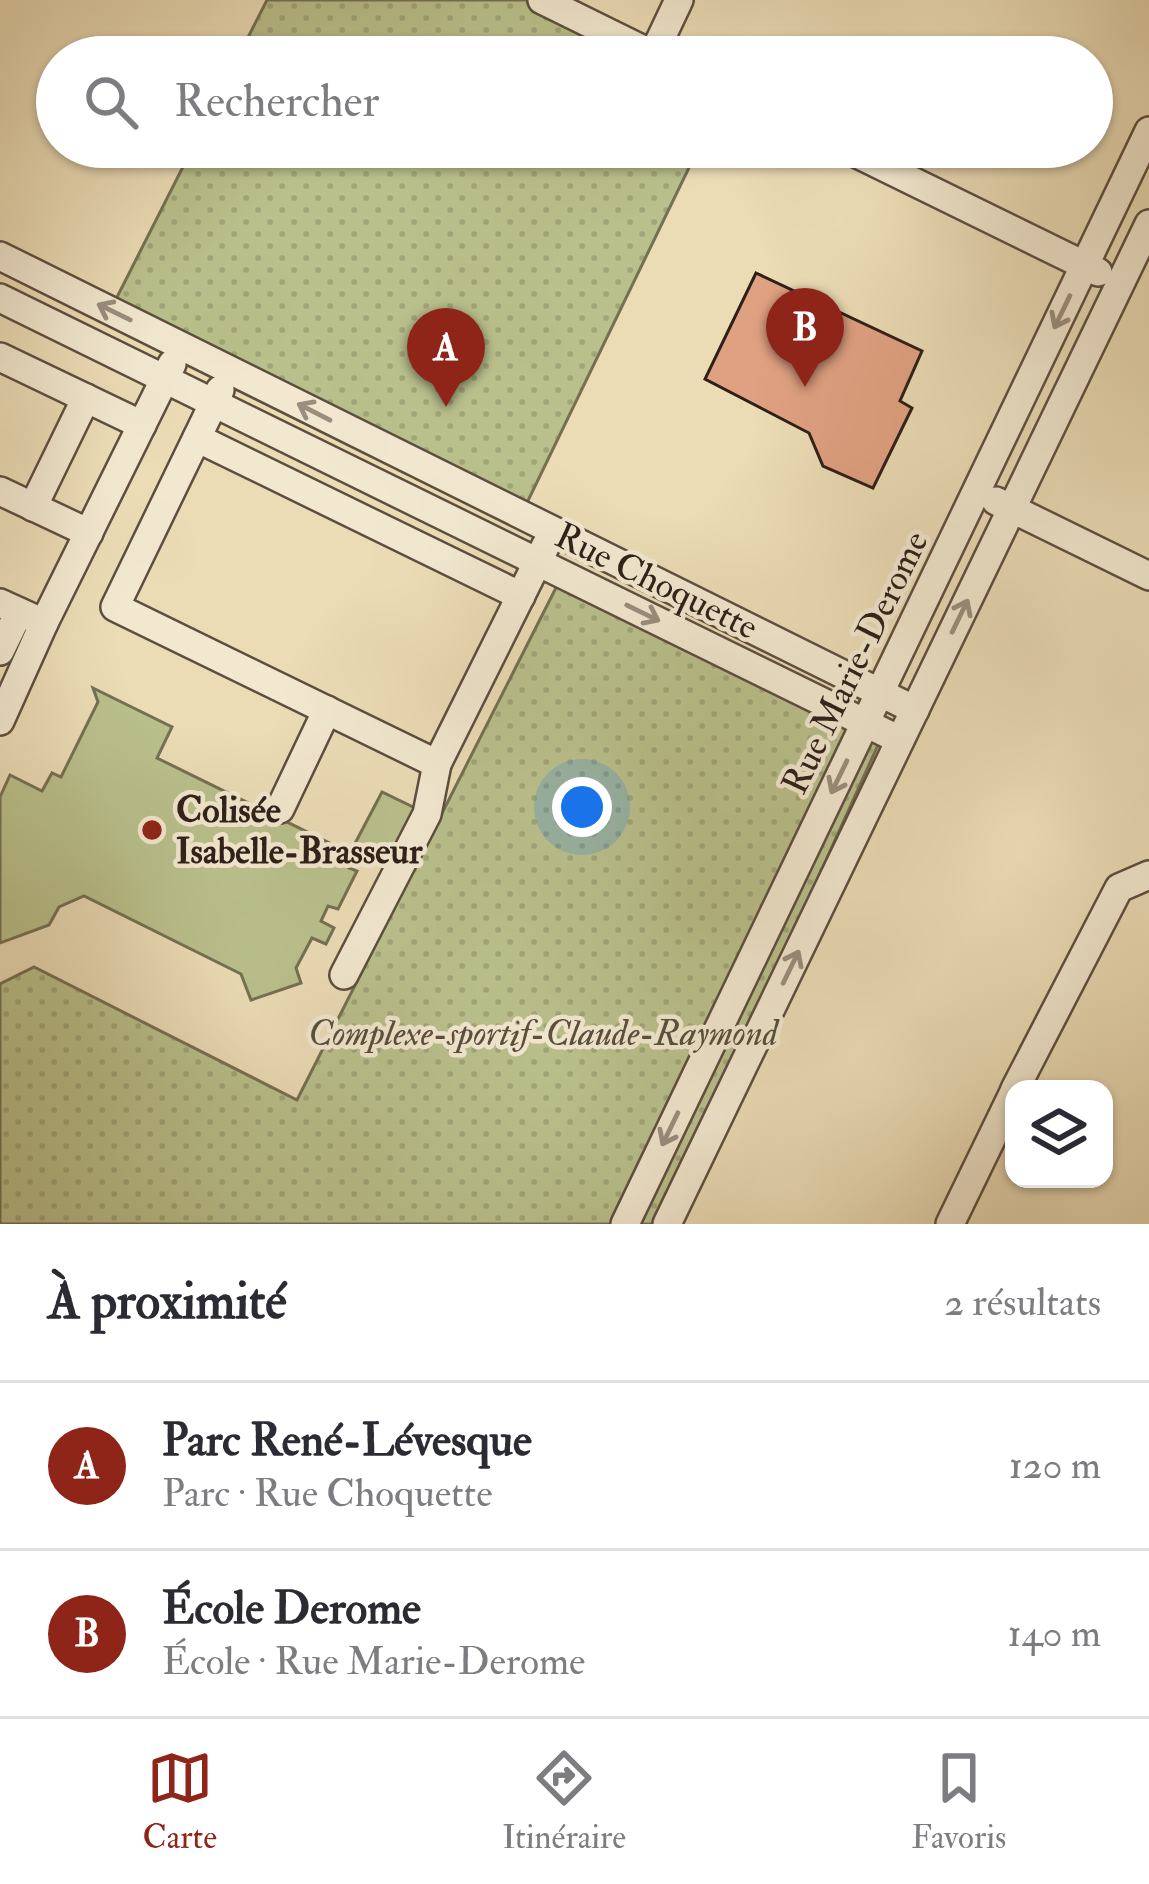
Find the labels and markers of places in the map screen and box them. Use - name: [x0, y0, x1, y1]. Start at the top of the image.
- pin: B: [766, 288, 844, 387]
- pin: A: [407, 308, 485, 407]
- place label: Colisée Isabelle-Brasseur: [176, 788, 423, 874]
- marker: Colisée Isabelle-Brasseur: [139, 817, 165, 843]

